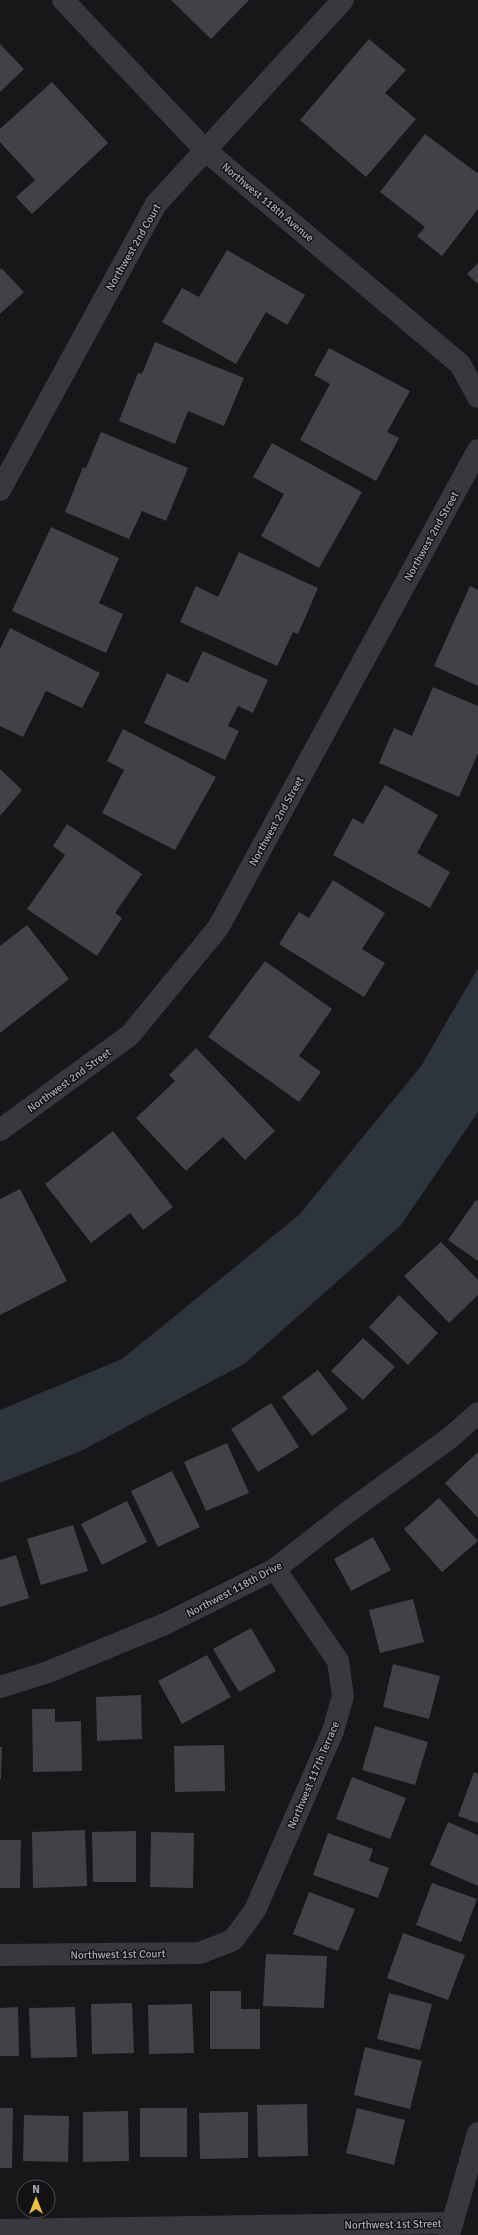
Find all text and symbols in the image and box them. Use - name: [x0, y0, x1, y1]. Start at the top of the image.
- street label: Northwest 118th Avenue: [219, 160, 316, 245]
- street label: Northwest 2nd Court: [103, 201, 164, 293]
- street label: Northwest 2nd Street: [401, 489, 462, 583]
- street label: Northwest 2nd Street: [246, 774, 307, 868]
- street label: Northwest 2nd Street: [25, 1046, 114, 1115]
- street label: Northwest 118th Drive: [184, 1559, 284, 1620]
- street label: Northwest 117th Terrace: [285, 1719, 342, 1831]
- street label: Northwest 1st Court: [70, 1947, 166, 1962]
- north arrow: [16, 2179, 56, 2219]
- text: N: [32, 2183, 40, 2196]
- street label: Northwest 1st Street: [344, 2217, 442, 2232]

